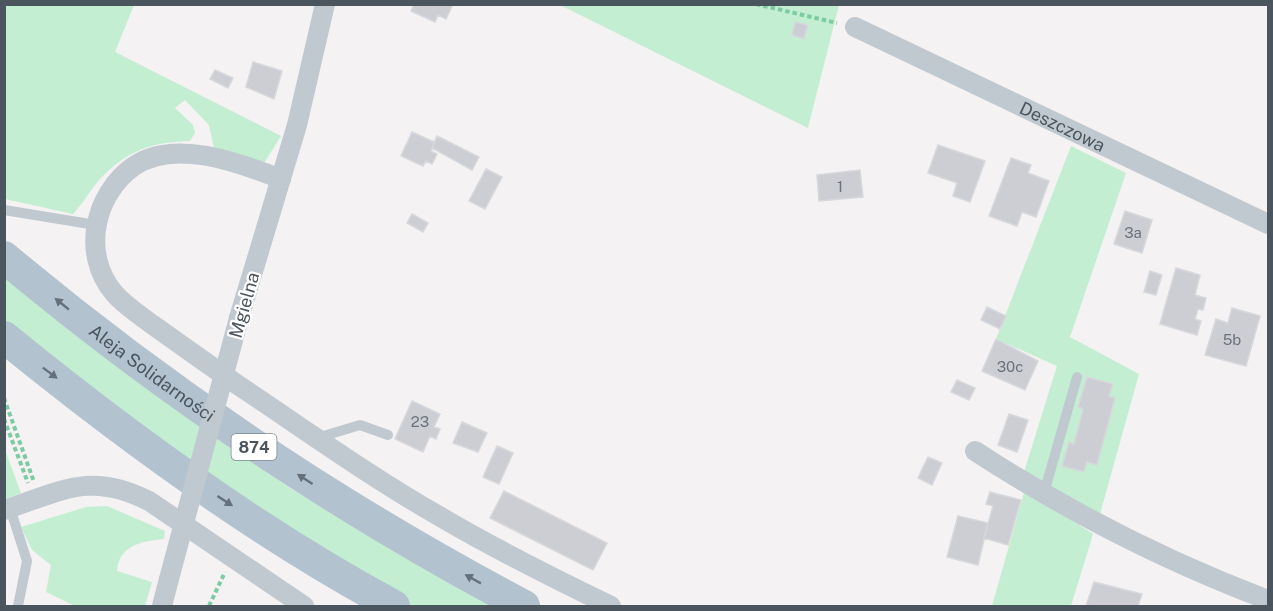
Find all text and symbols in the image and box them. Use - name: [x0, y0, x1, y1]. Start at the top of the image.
- street label: Deszczowa: [1016, 97, 1109, 155]
- house number: 1: [837, 178, 843, 195]
- house number: 3a: [1124, 224, 1142, 241]
- street label: Mgielna: [225, 270, 263, 340]
- one-way arrow: [55, 298, 70, 311]
- street label: Aleja Solidarności: [85, 319, 219, 425]
- house number: 5b: [1223, 331, 1241, 348]
- house number: 30c: [997, 358, 1023, 375]
- one-way arrow: [43, 367, 58, 379]
- house number: 23: [411, 413, 429, 430]
- road number: 874: [232, 434, 276, 460]
- one-way arrow: [297, 474, 313, 485]
- one-way arrow: [217, 495, 233, 506]
- one-way arrow: [464, 574, 481, 584]

